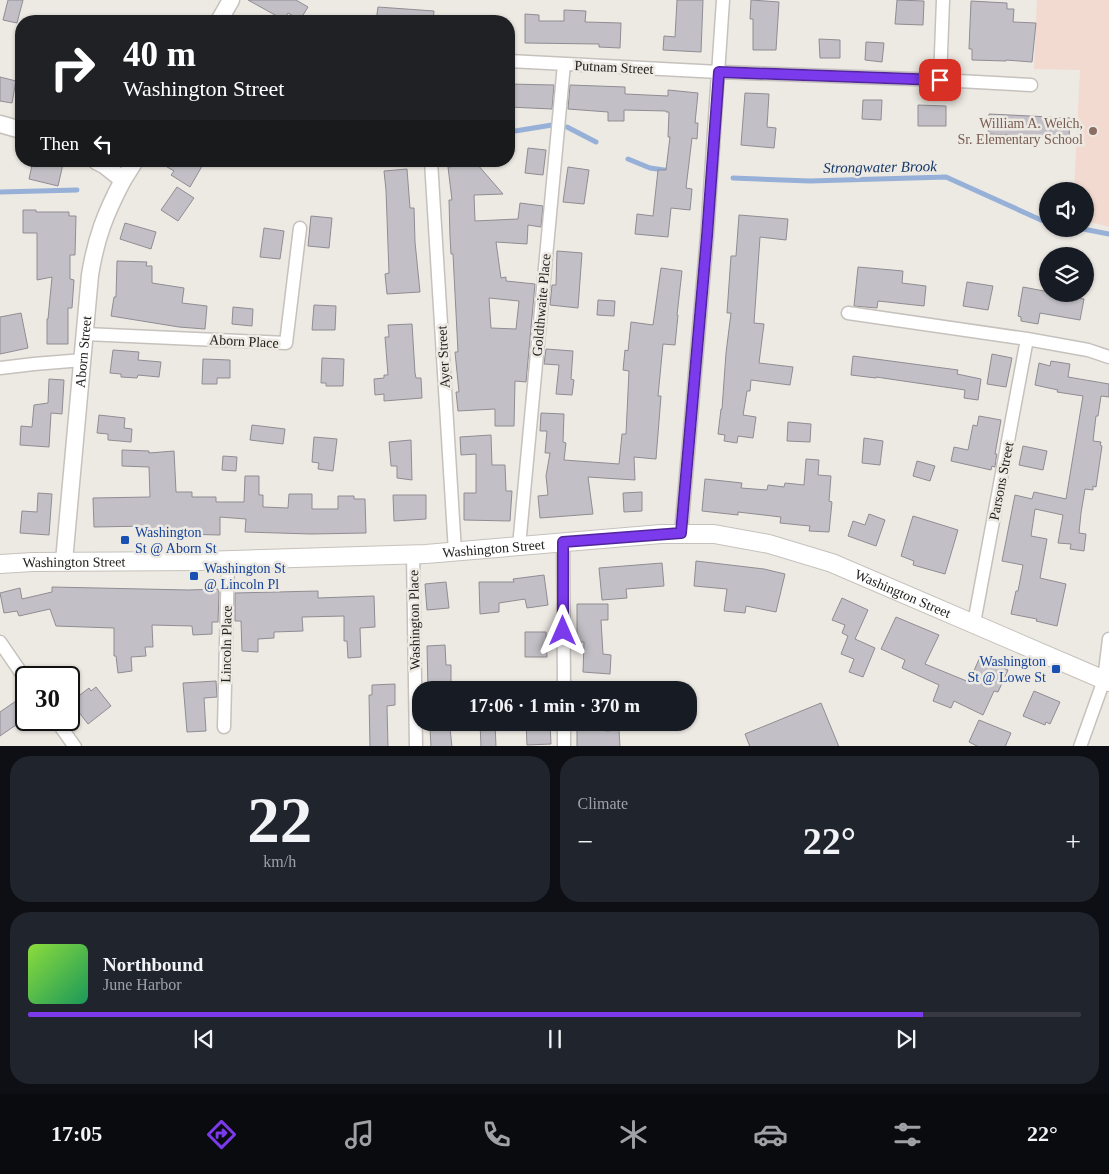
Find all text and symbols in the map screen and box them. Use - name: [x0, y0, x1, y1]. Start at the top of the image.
- icon: right: [40, 35, 105, 100]
- text: 40 m: [123, 35, 196, 74]
- street label: Putnam Street: [574, 58, 654, 77]
- pin: [919, 59, 961, 101]
- icon: arrive: [926, 66, 954, 94]
- text: Washington Street: [123, 76, 284, 101]
- place label: William A. Welch, Sr. Elementary School: [957, 116, 1083, 147]
- marker: William A. Welch, Sr. Elementary School: [1087, 125, 1099, 137]
- icon: left: [89, 130, 117, 158]
- text: Then: [40, 133, 79, 154]
- water label: Strongwater Brook: [823, 158, 937, 176]
- map controls: [1039, 182, 1094, 302]
- button: sound: [1039, 182, 1094, 237]
- button: layers: [1039, 247, 1094, 302]
- street label: Goldthwaite Place: [530, 253, 553, 357]
- street label: Aborn Street: [73, 315, 94, 388]
- street label: Ayer Street: [434, 325, 453, 389]
- street label: Aborn Place: [209, 332, 279, 351]
- street label: Parsons Street: [987, 440, 1016, 522]
- place label: Washington St @ Aborn St: [135, 525, 217, 556]
- marker: Washington St @ Aborn St: [119, 534, 131, 546]
- street label: Washington Street: [442, 537, 546, 561]
- street label: Washington Street: [22, 554, 125, 571]
- place label: Washington St @ Lincoln Pl: [204, 561, 286, 592]
- street label: Washington Street: [853, 567, 953, 621]
- marker: Washington St @ Lincoln Pl: [188, 570, 200, 582]
- street label: Washington Place: [406, 570, 423, 670]
- position arrow: [536, 604, 588, 656]
- street label: Lincoln Place: [218, 605, 235, 683]
- place label: Washington St @ Lowe St: [967, 654, 1046, 685]
- marker: Washington St @ Lowe St: [1050, 663, 1062, 675]
- speed limit sign: 30: [15, 666, 80, 731]
- text: 17:06 · 1 min · 370 m: [469, 695, 640, 716]
- text: 22: [247, 784, 312, 856]
- text: Climate: [578, 795, 628, 812]
- text: 22°: [803, 820, 856, 862]
- text: −: [578, 826, 593, 857]
- text: +: [1065, 826, 1081, 857]
- text: km/h: [263, 853, 296, 870]
- text: Northbound: [103, 954, 203, 975]
- text: June Harbor: [103, 976, 182, 993]
- icon: previous: [190, 1025, 218, 1053]
- icon: pause: [541, 1025, 569, 1053]
- icon: next: [892, 1025, 920, 1053]
- icon: directions: [204, 1117, 239, 1152]
- icon: music: [342, 1117, 377, 1152]
- icon: phone: [479, 1117, 514, 1152]
- icon: climate: [616, 1117, 651, 1152]
- icon: car: [753, 1117, 788, 1152]
- icon: filters: [890, 1117, 925, 1152]
- text: 17:05: [51, 1121, 102, 1146]
- text: 22°: [1027, 1121, 1058, 1146]

